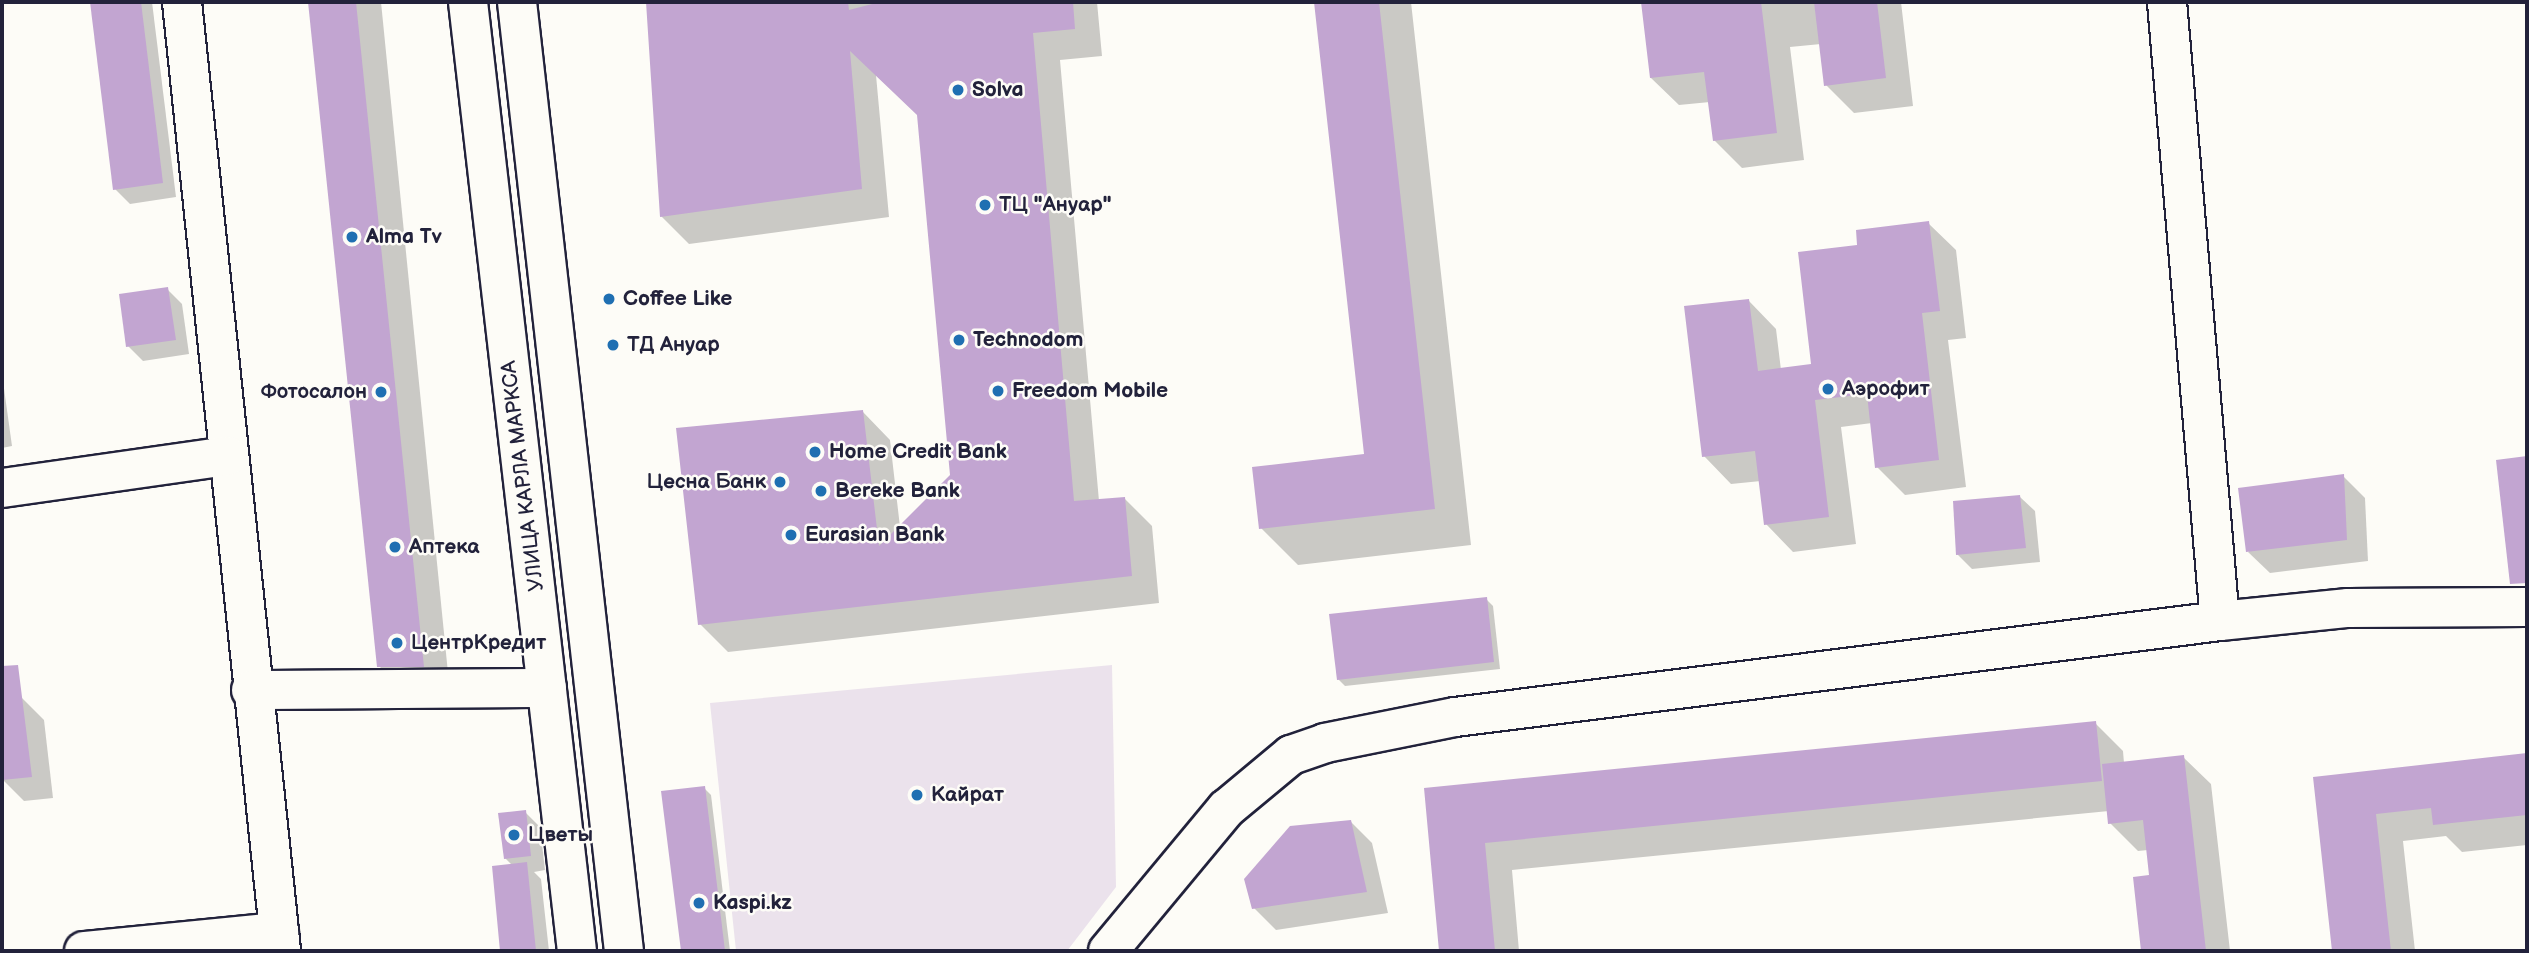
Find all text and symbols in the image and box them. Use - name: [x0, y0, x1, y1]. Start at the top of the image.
- place label: Solva: [972, 77, 1024, 103]
- marker: Solva: [950, 82, 966, 98]
- place label: ТЦ "Ануар": [999, 192, 1112, 218]
- marker: ТЦ "Ануар": [977, 197, 993, 213]
- place label: Alma Tv: [366, 224, 442, 250]
- marker: Alma Tv: [344, 229, 360, 245]
- place label: Coffee Like: [623, 286, 732, 312]
- marker: Coffee Like: [601, 291, 617, 307]
- place label: Technodom: [973, 327, 1084, 353]
- place label: ТД Ануар: [627, 332, 720, 358]
- marker: Technodom: [951, 332, 967, 348]
- marker: ТД Ануар: [605, 337, 621, 353]
- street label: УЛИЦА КАРЛА МАРКСА: [496, 359, 550, 593]
- place label: Аэрофит: [1842, 376, 1930, 402]
- place label: Freedom Mobile: [1012, 378, 1168, 404]
- place label: Фотосалон: [261, 379, 367, 405]
- marker: Аэрофит: [1820, 381, 1836, 397]
- marker: Freedom Mobile: [990, 383, 1006, 399]
- marker: Фотосалон: [373, 384, 389, 400]
- place label: Home Credit Bank: [829, 439, 1007, 465]
- marker: Home Credit Bank: [807, 444, 823, 460]
- place label: Цесна Банк: [647, 469, 766, 495]
- marker: Цесна Банк: [772, 474, 788, 490]
- place label: Bereke Bank: [835, 478, 960, 504]
- marker: Bereke Bank: [813, 483, 829, 499]
- place label: Eurasian Bank: [805, 522, 944, 548]
- marker: Eurasian Bank: [783, 527, 799, 543]
- place label: Аптека: [409, 534, 480, 560]
- marker: Аптека: [387, 539, 403, 555]
- place label: ЦентрКредит: [411, 630, 546, 656]
- marker: ЦентрКредит: [389, 635, 405, 651]
- place label: Кайрат: [931, 782, 1004, 808]
- marker: Кайрат: [909, 787, 925, 803]
- place label: Цветы: [528, 822, 593, 848]
- marker: Цветы: [506, 827, 522, 843]
- place label: Kaspi.kz: [713, 890, 792, 916]
- marker: Kaspi.kz: [691, 895, 707, 911]

